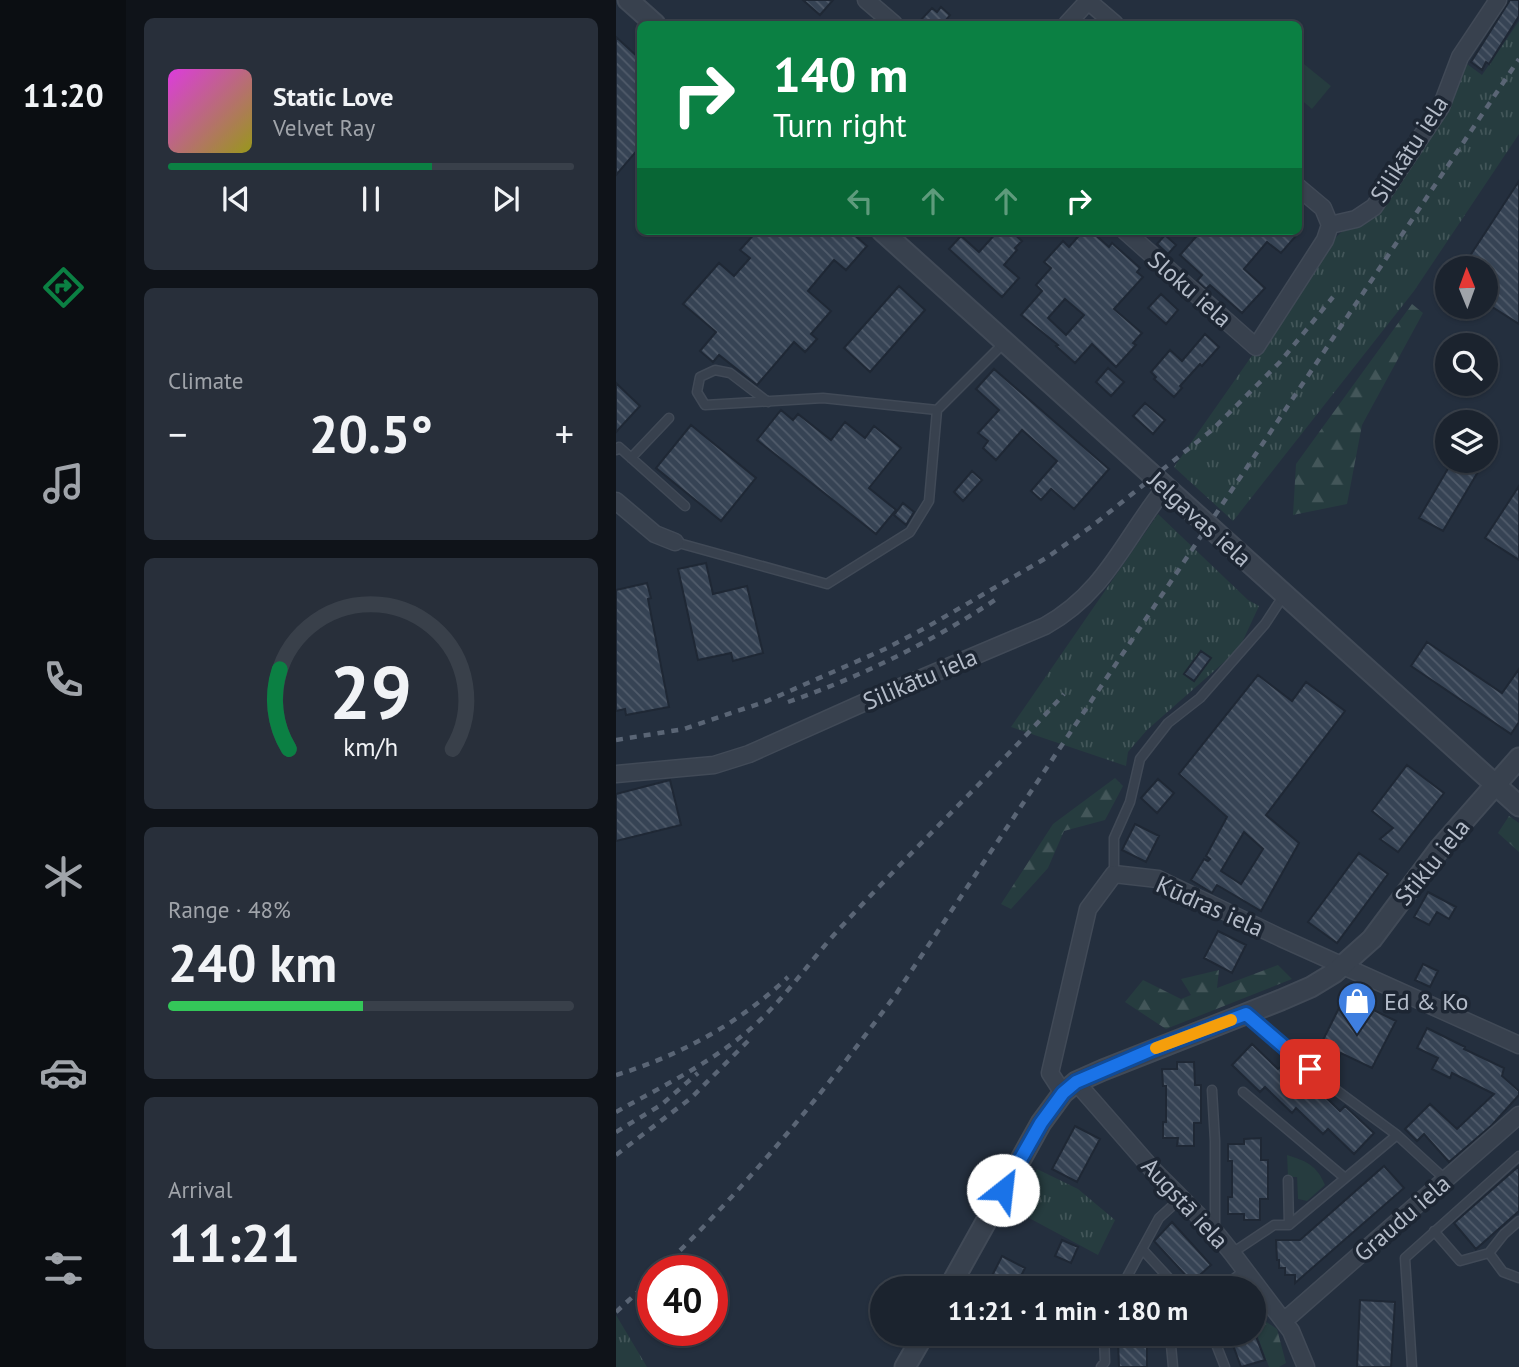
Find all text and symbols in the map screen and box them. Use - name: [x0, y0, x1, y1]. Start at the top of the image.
- text: 140 m: [773, 42, 908, 106]
- icon: right: [658, 49, 749, 140]
- text: 11:20: [22, 74, 104, 116]
- text: Static Love: [273, 80, 394, 113]
- street label: Silikātu iela: [1363, 90, 1455, 208]
- text: Turn right: [773, 104, 907, 146]
- text: Velvet Ray: [273, 113, 375, 142]
- icon: previous: [217, 180, 255, 218]
- icon: pause: [352, 180, 390, 218]
- icon: next: [487, 180, 525, 218]
- icon: left: [841, 182, 879, 220]
- icon: ahead: [914, 182, 952, 220]
- icon: ahead: [987, 182, 1025, 220]
- icon: right: [1060, 182, 1098, 220]
- street label: Sloku iela: [1142, 244, 1238, 334]
- north arrow: [1435, 256, 1498, 318]
- map controls: [1435, 256, 1498, 473]
- icon: directions: [39, 263, 88, 312]
- button: search: [1435, 333, 1498, 396]
- text: Climate: [168, 366, 243, 395]
- text: 20.5°: [309, 400, 433, 467]
- text: −: [168, 409, 187, 458]
- text: +: [555, 409, 574, 458]
- button: layers: [1435, 410, 1498, 473]
- icon: music: [39, 459, 88, 508]
- street label: Jelgavas iela: [1141, 464, 1258, 574]
- street label: Silikātu iela: [858, 641, 982, 717]
- text: 29: [330, 646, 412, 740]
- icon: phone: [39, 655, 88, 704]
- text: km/h: [344, 731, 398, 763]
- street label: Stiklu iela: [1388, 812, 1476, 912]
- icon: climate: [39, 852, 88, 901]
- street label: Kūdras iela: [1151, 869, 1269, 943]
- text: Range · 48%: [168, 895, 291, 924]
- text: 240 km: [168, 929, 337, 996]
- shop icon: Ed & Ko: [1336, 980, 1378, 1035]
- place label: Ed & Ko: [1384, 986, 1468, 1017]
- pin: [1280, 1039, 1340, 1099]
- icon: car: [39, 1048, 88, 1097]
- icon: arrive: [1291, 1050, 1329, 1088]
- street label: Augstā iela: [1135, 1151, 1235, 1255]
- position arrow: [966, 1153, 1040, 1227]
- street label: Graudu iela: [1347, 1168, 1457, 1268]
- text: Arrival: [168, 1175, 232, 1204]
- text: 11:21: [168, 1209, 300, 1276]
- icon: filters: [39, 1244, 88, 1293]
- speed limit sign: 40: [637, 1255, 728, 1346]
- text: 11:21 · 1 min · 180 m: [948, 1294, 1188, 1327]

